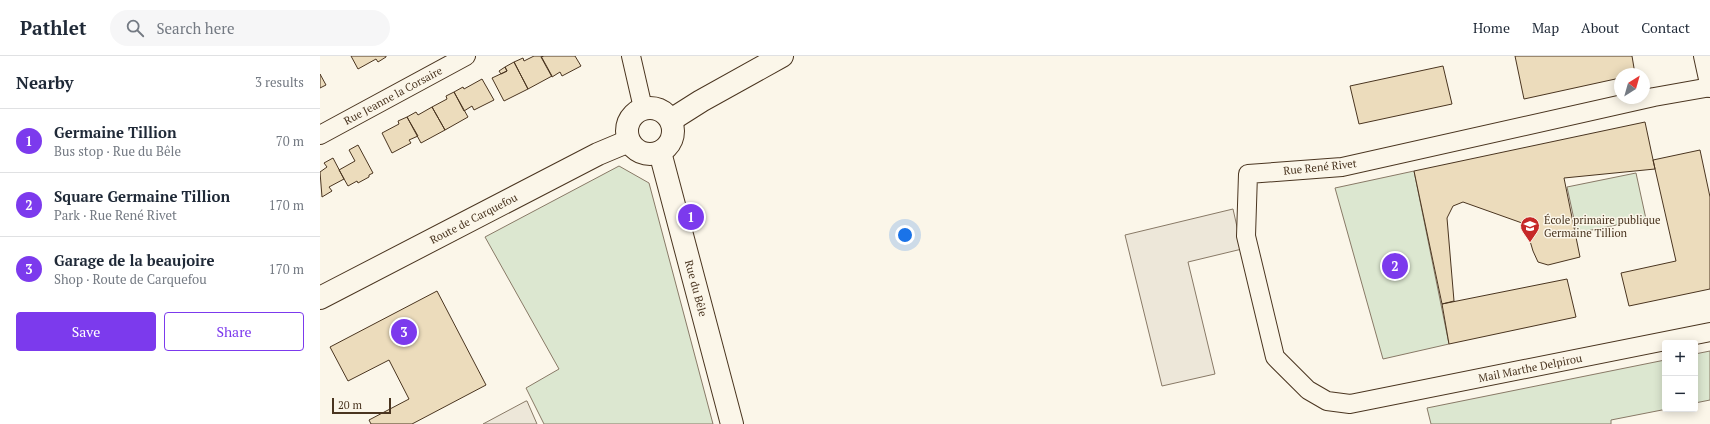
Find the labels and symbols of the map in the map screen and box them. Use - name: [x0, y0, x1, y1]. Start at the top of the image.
- street label: Rue Jeanne la Corsaire: [341, 63, 445, 128]
- north arrow: [1614, 68, 1650, 104]
- street label: Rue René Rivet: [1283, 156, 1357, 178]
- street label: Route de Carquefou: [427, 190, 520, 247]
- pin: 1: [678, 202, 704, 232]
- place label: École primaire publique Germaine Tillion: [1544, 213, 1661, 240]
- school or university icon: École primaire publique Germaine Tillion: [1519, 215, 1541, 243]
- your location: [895, 225, 915, 245]
- pin: 2: [1382, 251, 1408, 281]
- street label: Rue du Bêle: [682, 259, 710, 319]
- pin: 3: [391, 317, 417, 347]
- street label: Mail Marthe Delpirou: [1477, 351, 1584, 385]
- scale bar: [332, 396, 391, 415]

